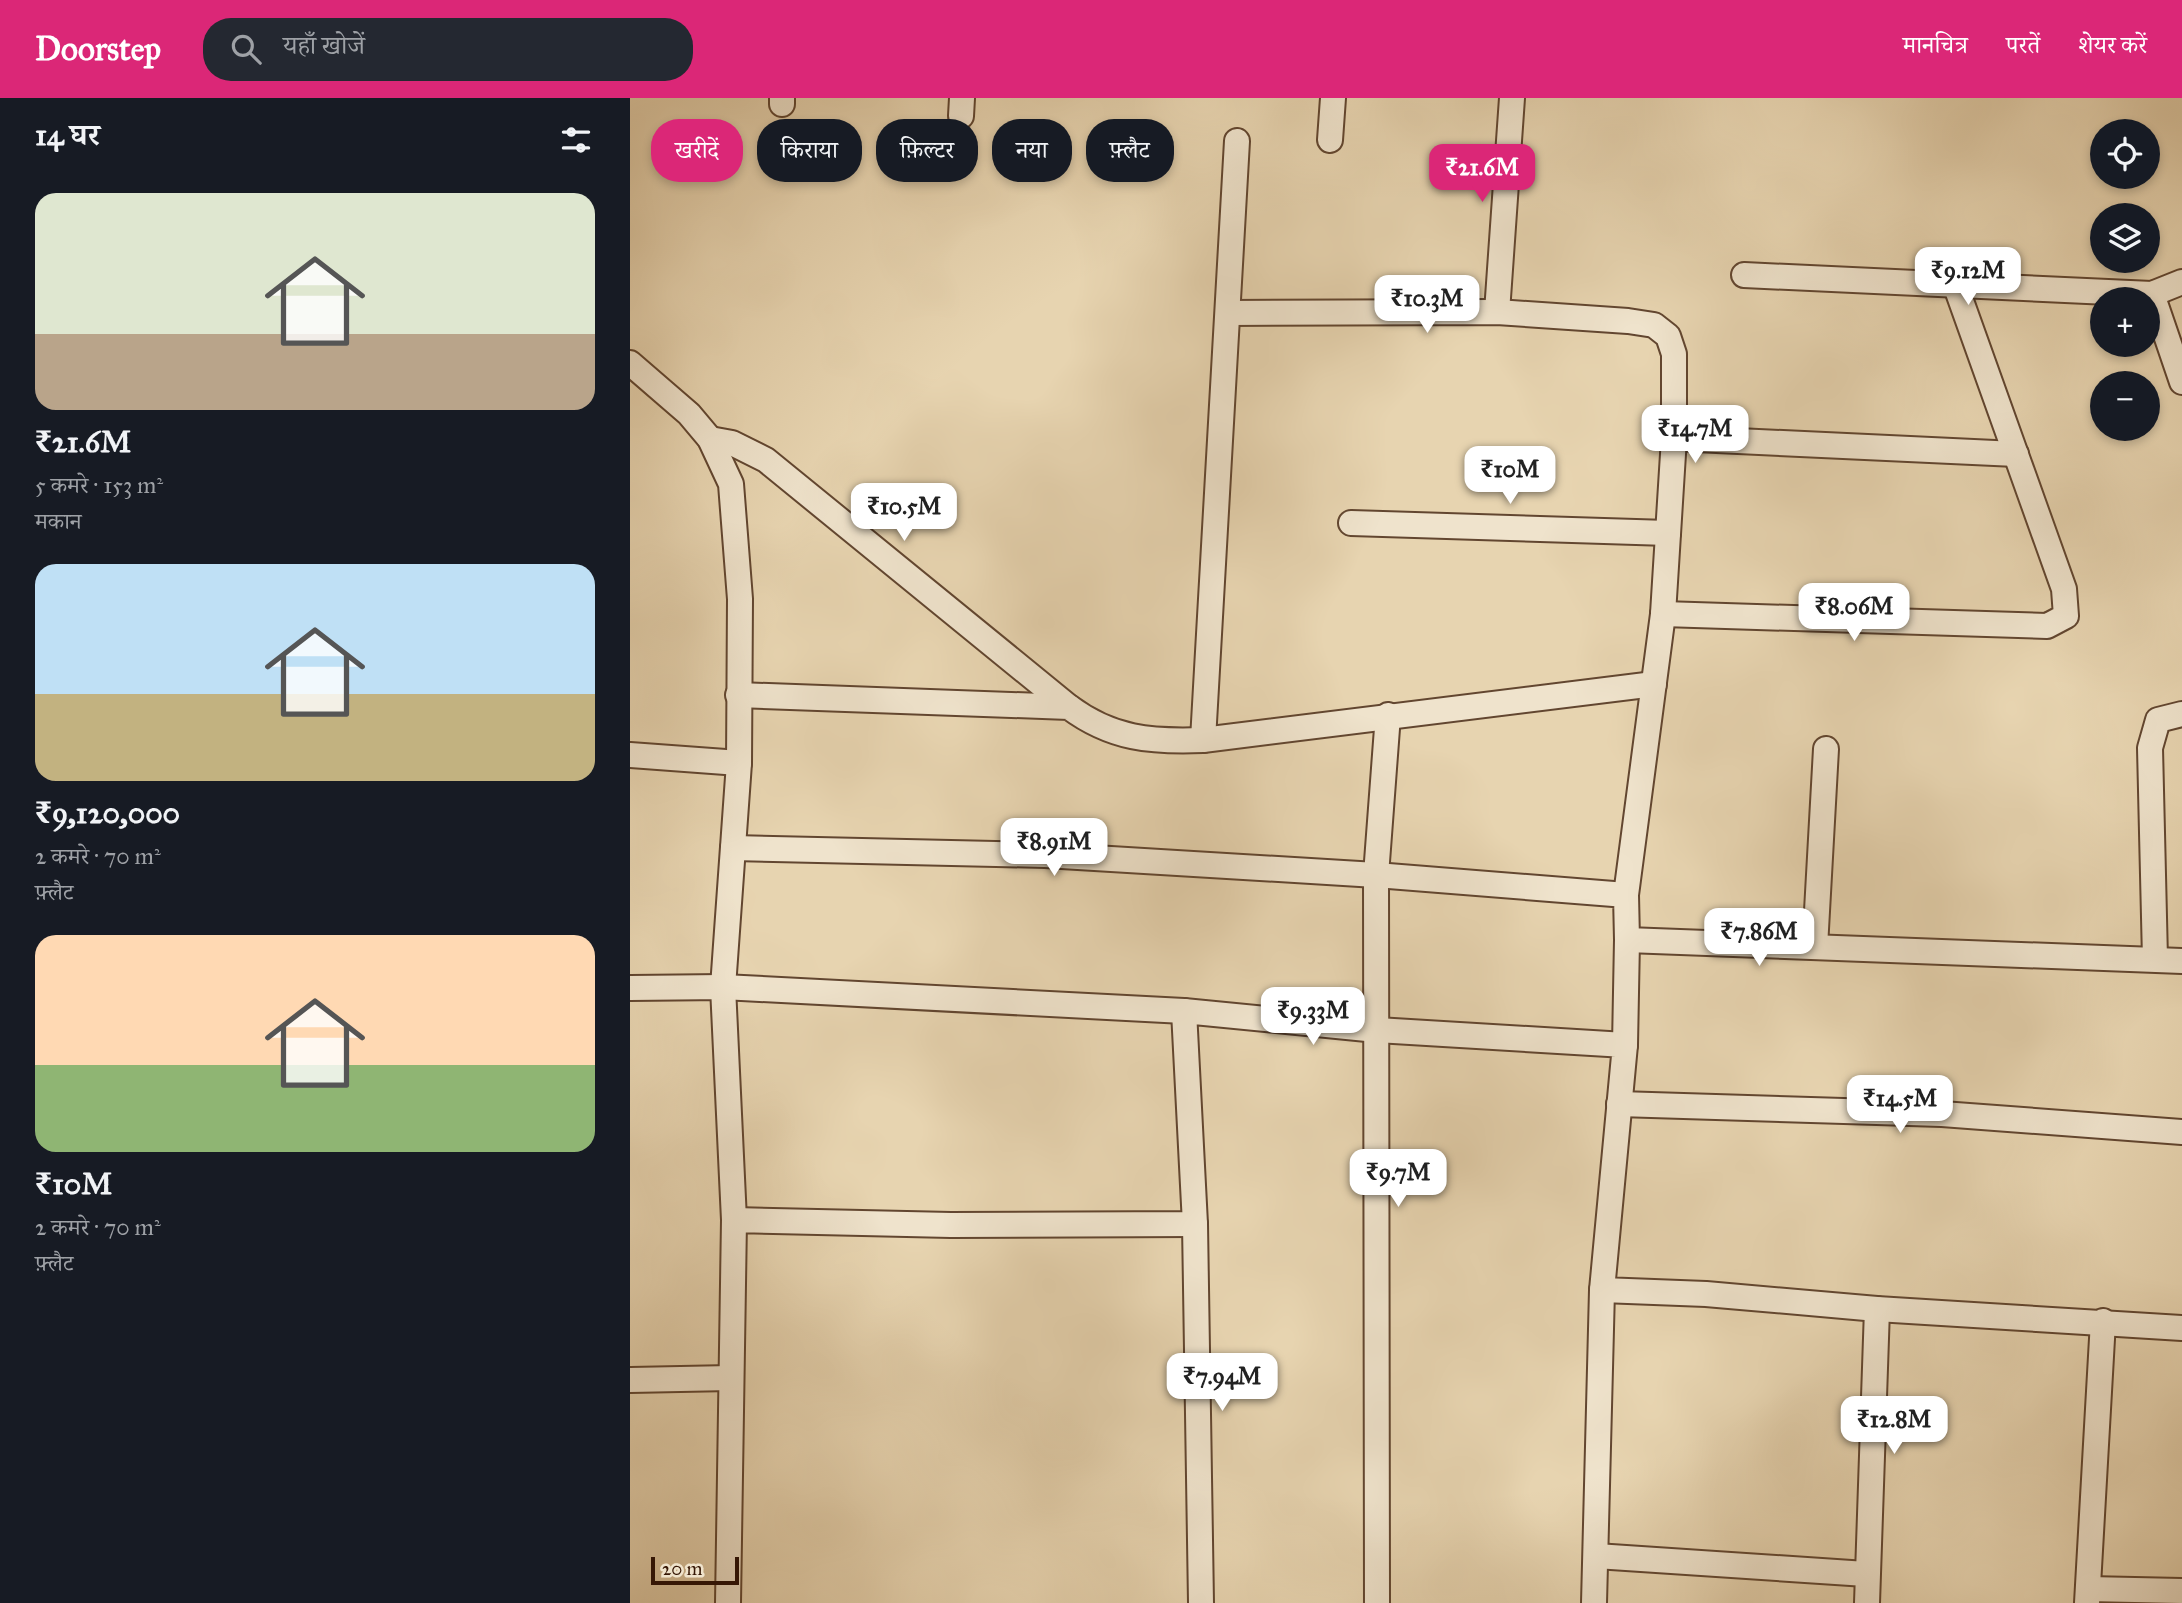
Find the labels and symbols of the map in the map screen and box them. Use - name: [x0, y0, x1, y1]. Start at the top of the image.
- pin: ₹21.6M: [1425, 144, 1539, 204]
- pin: ₹9.12M: [1911, 248, 2025, 307]
- pin: ₹10.3M: [1370, 275, 1484, 335]
- pin: ₹14.7M: [1638, 406, 1752, 465]
- pin: ₹10M: [1469, 446, 1551, 506]
- pin: ₹10.5M: [847, 484, 961, 543]
- pin: ₹8.06M: [1797, 584, 1911, 643]
- pin: ₹8.91M: [997, 818, 1111, 878]
- pin: ₹7.86M: [1702, 908, 1816, 968]
- pin: ₹9.33M: [1256, 988, 1370, 1047]
- pin: ₹14.5M: [1843, 1076, 1957, 1135]
- pin: ₹9.7M: [1349, 1150, 1447, 1209]
- pin: ₹7.94M: [1165, 1354, 1279, 1413]
- pin: ₹12.8M: [1837, 1396, 1951, 1456]
- scale bar: [651, 1554, 738, 1586]

